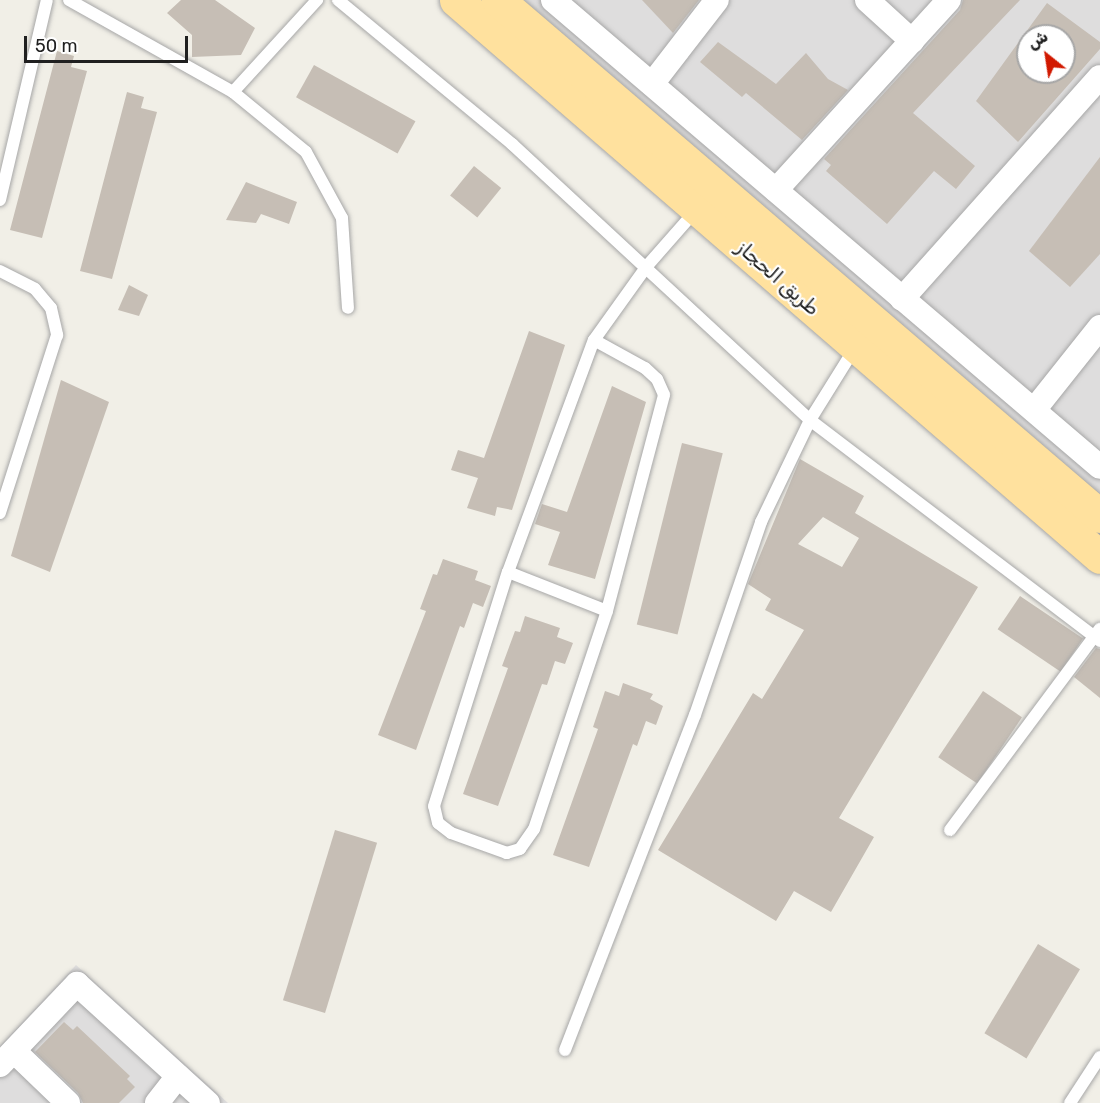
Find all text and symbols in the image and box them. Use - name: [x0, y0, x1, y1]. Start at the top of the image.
- scale bar: [27, 24, 190, 62]
- north arrow: [1016, 24, 1076, 84]
- text: ش: [1024, 26, 1051, 53]
- text: 50 m: [35, 35, 78, 57]
- street label: طريق الحجاز: [732, 235, 824, 321]

